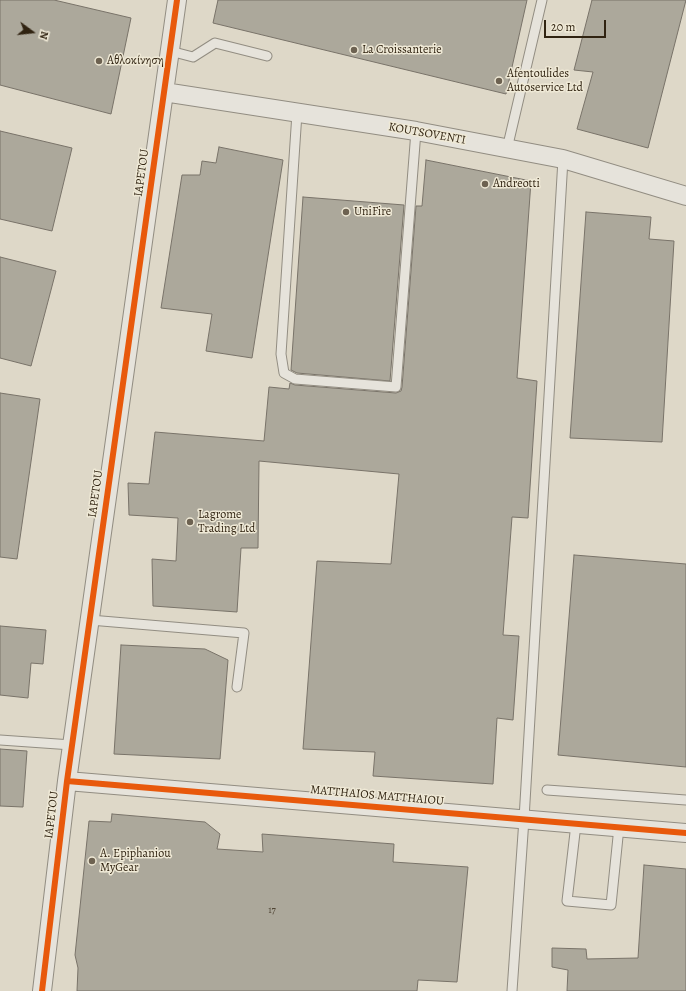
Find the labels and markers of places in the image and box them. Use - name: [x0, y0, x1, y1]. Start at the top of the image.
- place label: La Croissanterie: [362, 43, 442, 57]
- marker: La Croissanterie: [349, 45, 359, 55]
- place label: Αθλοκίνηση: [107, 54, 164, 68]
- marker: Αθλοκίνηση: [94, 56, 104, 66]
- place label: Afentoulides Autoservice Ltd: [507, 67, 583, 95]
- marker: Afentoulides Autoservice Ltd: [494, 76, 504, 86]
- place label: Andreotti: [493, 177, 540, 191]
- marker: Andreotti: [480, 179, 490, 189]
- place label: UniFire: [354, 205, 391, 219]
- marker: UniFire: [341, 207, 351, 217]
- place label: Lagrome Trading Ltd: [198, 508, 256, 536]
- marker: Lagrome Trading Ltd: [185, 517, 195, 527]
- place label: A. Epiphaniou MyGear: [100, 847, 171, 875]
- marker: A. Epiphaniou MyGear: [87, 856, 97, 866]

